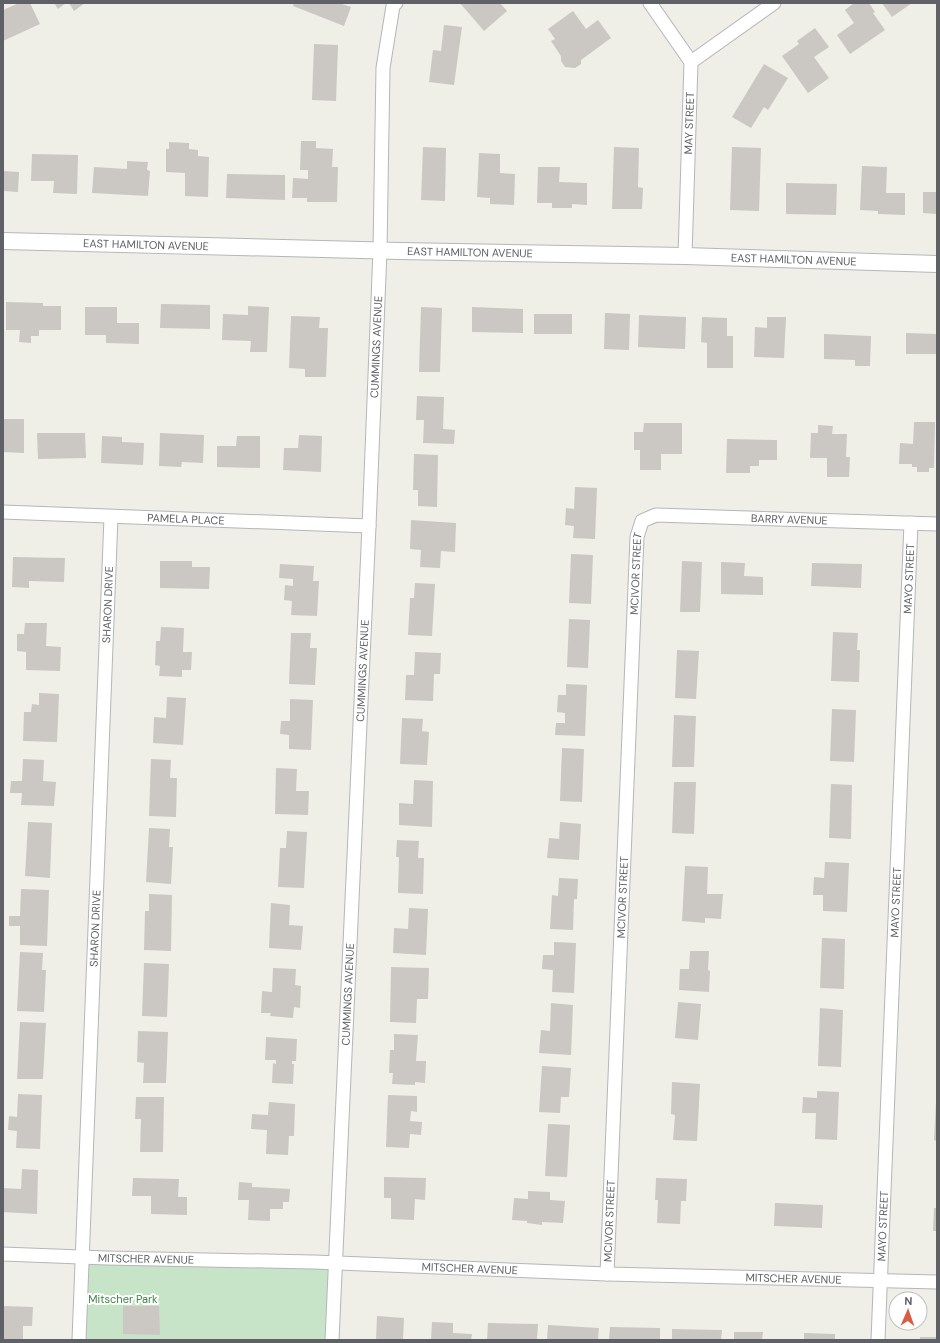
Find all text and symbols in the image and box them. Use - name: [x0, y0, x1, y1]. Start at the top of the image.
- street label: MAY STREET: [681, 91, 697, 155]
- street label: EAST HAMILTON AVENUE: [83, 236, 209, 253]
- street label: EAST HAMILTON AVENUE: [407, 244, 533, 260]
- street label: EAST HAMILTON AVENUE: [731, 250, 857, 268]
- street label: CUMMINGS AVENUE: [367, 296, 385, 398]
- street label: PAMELA PLACE: [147, 511, 225, 527]
- street label: BARRY AVENUE: [751, 511, 828, 527]
- street label: MCIVOR STREET: [627, 531, 645, 615]
- street label: MAYO STREET: [900, 543, 917, 614]
- street label: SHARON DRIVE: [99, 566, 116, 643]
- street label: CUMMINGS AVENUE: [353, 619, 372, 722]
- street label: MCIVOR STREET: [614, 856, 631, 939]
- street label: MAYO STREET: [887, 867, 904, 938]
- street label: SHARON DRIVE: [87, 890, 103, 967]
- street label: CUMMINGS AVENUE: [338, 943, 357, 1046]
- street label: MCIVOR STREET: [600, 1180, 618, 1262]
- street label: MAYO STREET: [874, 1191, 891, 1262]
- street label: MITSCHER AVENUE: [98, 1251, 194, 1267]
- street label: MITSCHER AVENUE: [421, 1259, 518, 1277]
- street label: MITSCHER AVENUE: [745, 1270, 842, 1287]
- north arrow: [888, 1291, 928, 1331]
- park label: Mitscher Park: [88, 1292, 158, 1306]
- text: N: [904, 1294, 913, 1308]

